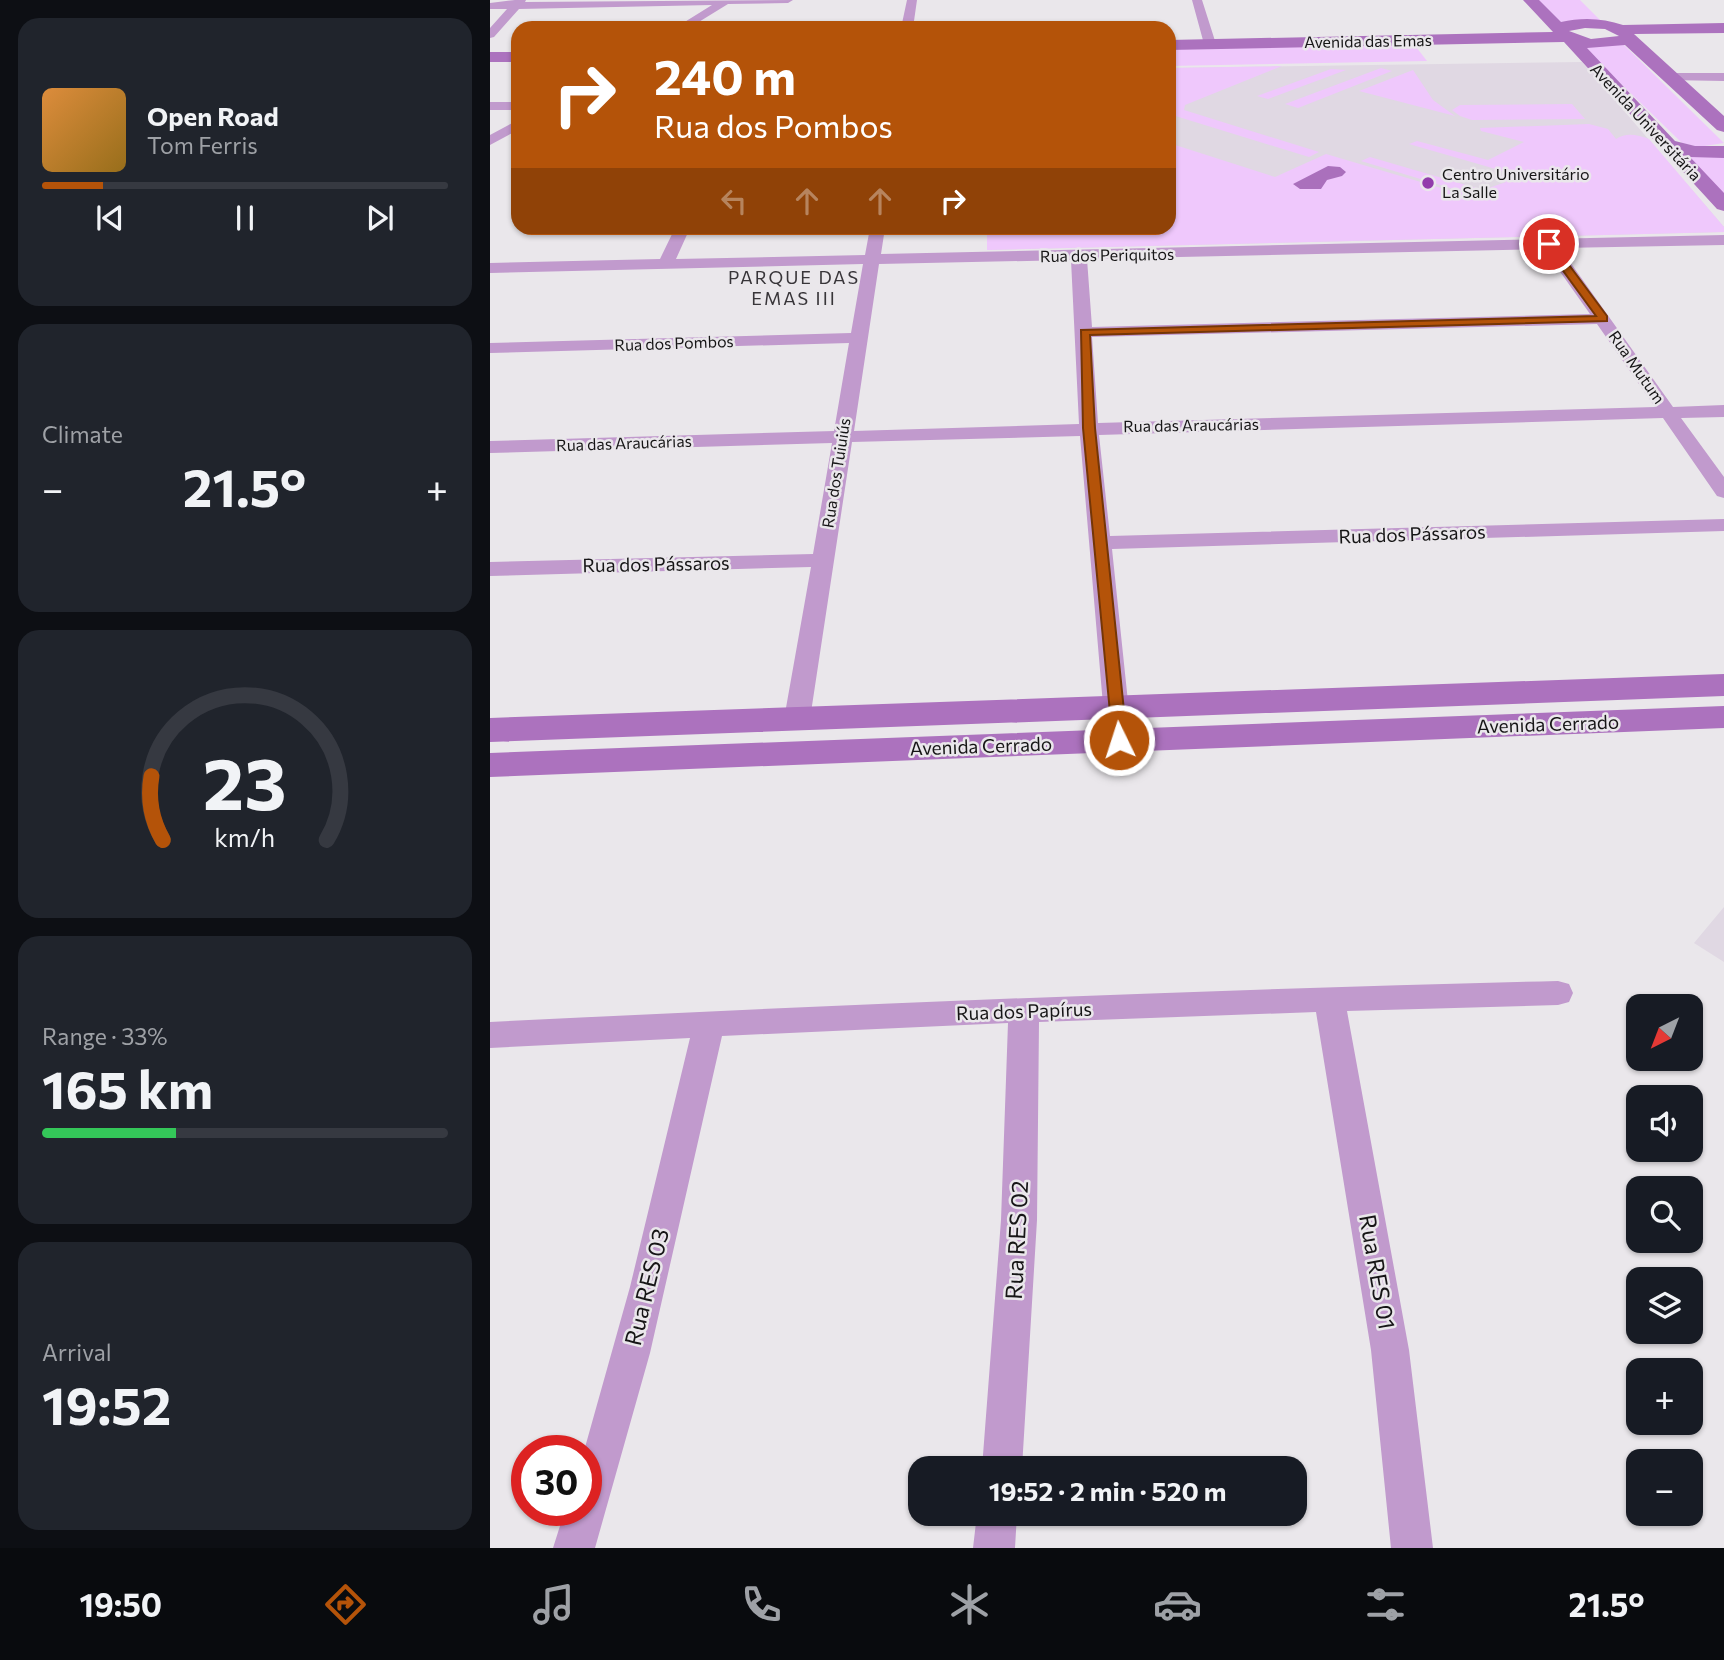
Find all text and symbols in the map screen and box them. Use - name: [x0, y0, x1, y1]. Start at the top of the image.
- street label: Avenida das Emas: [1304, 30, 1432, 51]
- text: 240 m: [654, 45, 796, 105]
- icon: right: [539, 49, 630, 140]
- street label: Avenida Universitária: [1587, 59, 1706, 184]
- text: Open Road: [147, 100, 279, 131]
- text: Rua dos Pombos: [654, 105, 893, 145]
- text: Tom Ferris: [147, 131, 258, 159]
- place label: Centro Universitário La Salle: [1442, 164, 1590, 201]
- marker: Centro Universitário La Salle: [1420, 175, 1436, 191]
- icon: left: [715, 182, 753, 220]
- icon: ahead: [788, 182, 826, 220]
- icon: ahead: [861, 182, 899, 220]
- icon: right: [934, 182, 972, 220]
- icon: previous: [91, 199, 129, 237]
- icon: pause: [226, 199, 264, 237]
- icon: next: [361, 199, 399, 237]
- pin: [1519, 214, 1579, 274]
- icon: arrive: [1530, 225, 1568, 263]
- street label: Rua dos Periquitos: [1040, 244, 1174, 265]
- district label: PARQUE DAS EMAS III: [728, 266, 860, 309]
- street label: Rua Mutum: [1605, 327, 1669, 407]
- street label: Rua dos Pombos: [614, 331, 734, 354]
- street label: Rua das Araucárias: [1123, 414, 1259, 435]
- street label: Rua dos Tuiuiús: [817, 417, 854, 529]
- text: Climate: [42, 420, 123, 448]
- street label: Rua das Araucárias: [556, 431, 692, 454]
- text: 21.5°: [183, 454, 306, 518]
- text: −: [42, 464, 64, 511]
- text: +: [426, 464, 448, 511]
- street label: Rua dos Pássaros: [1338, 519, 1486, 548]
- street label: Rua dos Pássaros: [582, 551, 730, 576]
- position arrow: [1082, 703, 1156, 777]
- street label: Avenida Cerrado: [1476, 710, 1620, 737]
- street label: Avenida Cerrado: [909, 732, 1053, 759]
- text: 23: [203, 736, 287, 825]
- text: km/h: [215, 822, 275, 852]
- north arrow: [1626, 994, 1703, 1071]
- map controls: [1626, 994, 1703, 1526]
- street label: Rua dos Papírus: [956, 997, 1092, 1024]
- text: Range · 33%: [42, 1022, 168, 1050]
- text: 165 km: [42, 1056, 213, 1120]
- button: sound: [1626, 1085, 1703, 1162]
- button: search: [1626, 1176, 1703, 1253]
- street label: Rua RES 02: [999, 1180, 1033, 1300]
- street label: Rua RES 01: [1354, 1212, 1402, 1332]
- street label: Rua RES 03: [618, 1225, 674, 1348]
- button: layers: [1626, 1267, 1703, 1344]
- text: Arrival: [42, 1338, 112, 1366]
- button: +: [1626, 1358, 1703, 1435]
- text: 19:52: [42, 1372, 171, 1436]
- speed limit sign: 30: [511, 1435, 602, 1526]
- button: −: [1626, 1449, 1703, 1526]
- text: 19:52 · 2 min · 520 m: [989, 1475, 1226, 1506]
- icon: directions: [321, 1580, 370, 1629]
- icon: music: [529, 1580, 578, 1629]
- icon: phone: [737, 1580, 786, 1629]
- icon: climate: [945, 1580, 994, 1629]
- icon: car: [1153, 1580, 1202, 1629]
- icon: filters: [1361, 1580, 1410, 1629]
- text: 19:50: [79, 1584, 162, 1624]
- text: 21.5°: [1569, 1584, 1645, 1624]

